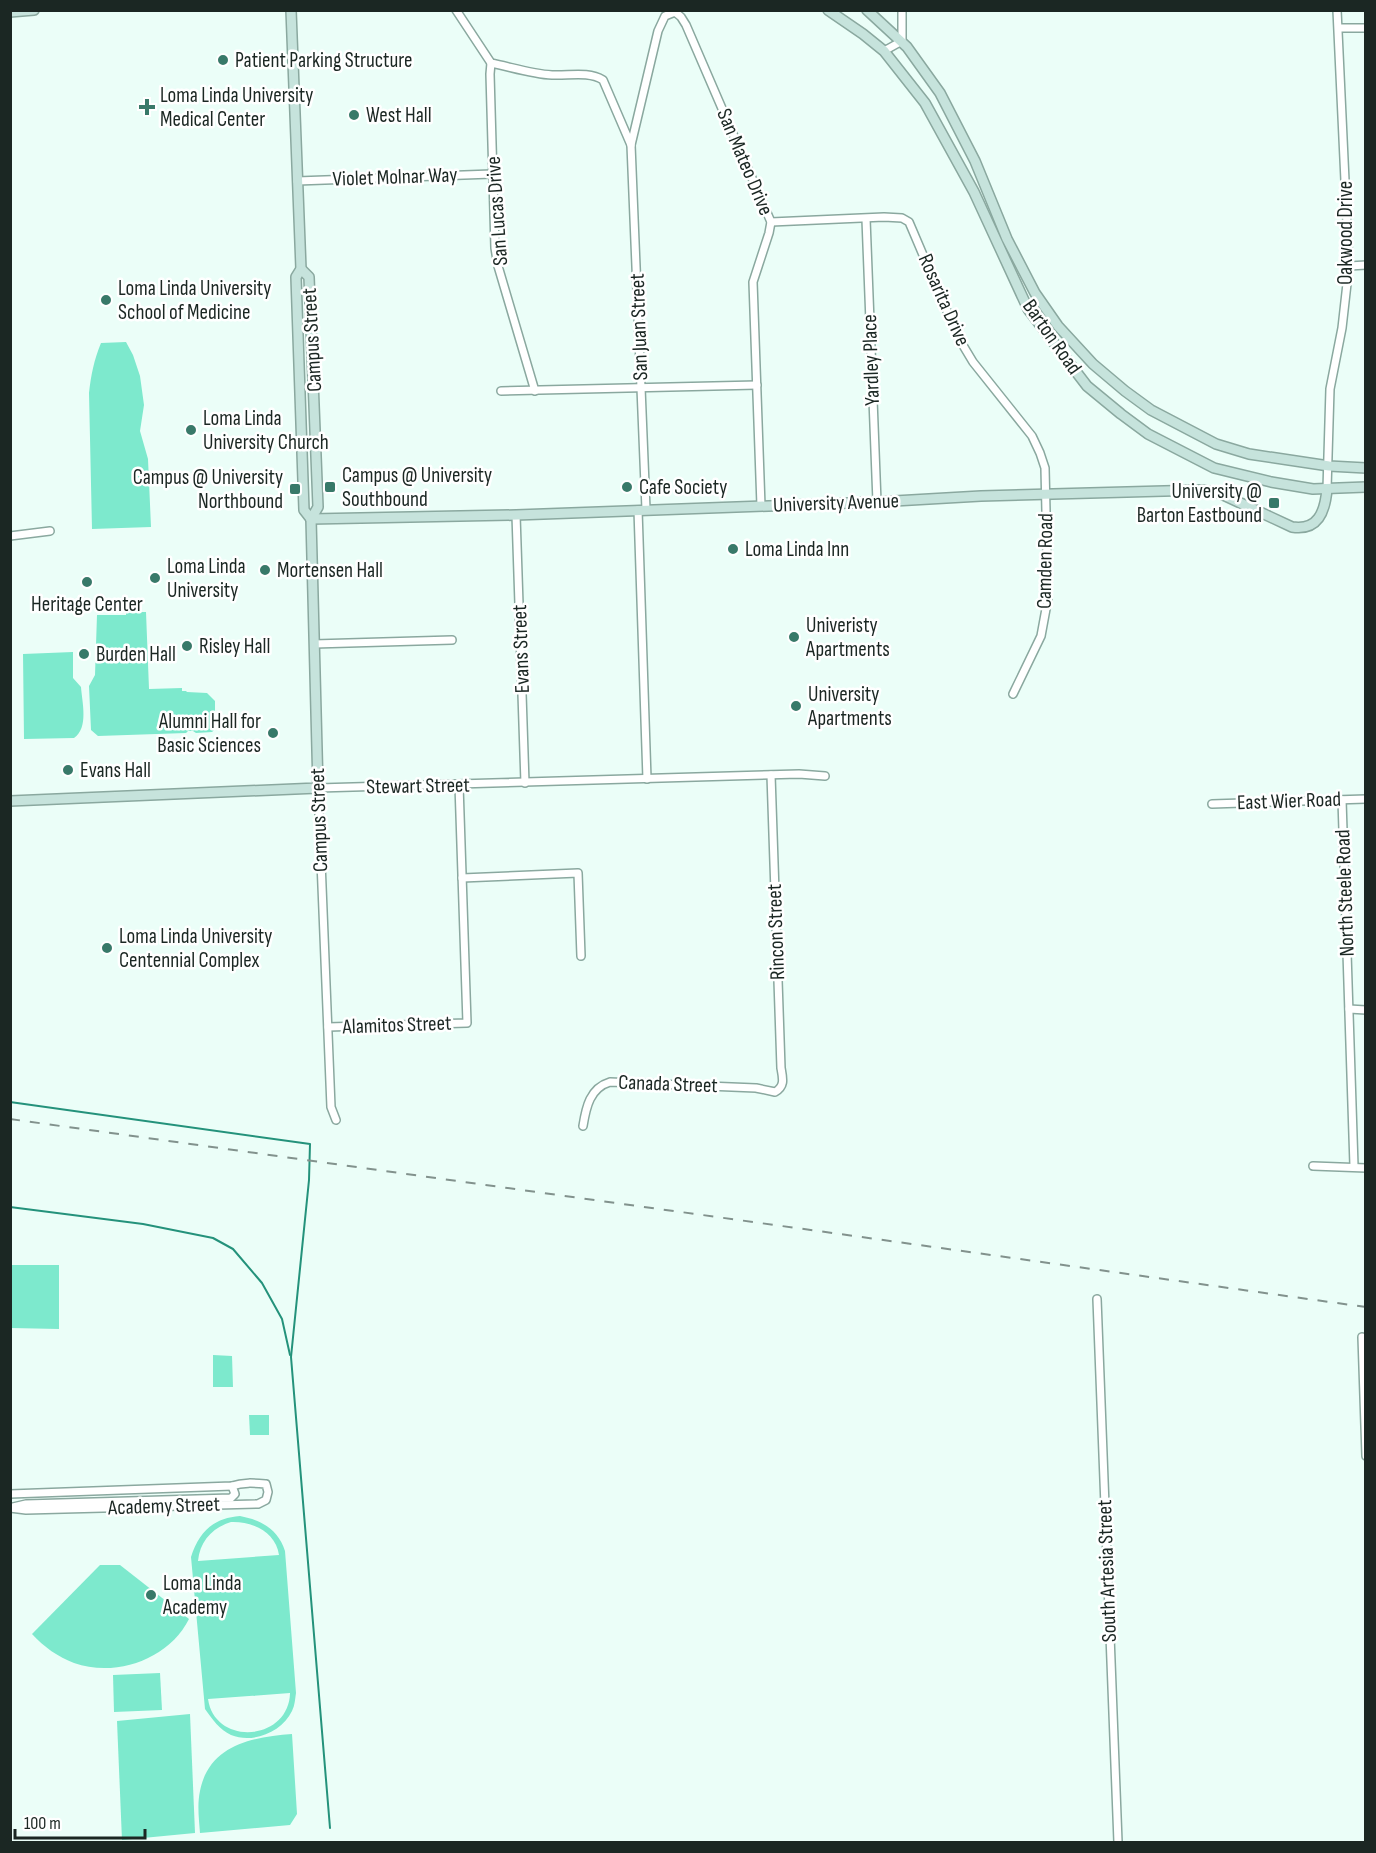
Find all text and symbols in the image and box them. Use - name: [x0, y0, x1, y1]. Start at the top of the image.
- place label: Patient Parking Structure: [235, 48, 412, 73]
- marker: Patient Parking Structure: [216, 53, 230, 67]
- place label: Loma Linda University Medical Center: [160, 83, 313, 132]
- marker: Loma Linda University Medical Center: [138, 98, 156, 116]
- place label: West Hall: [366, 103, 432, 128]
- street label: San Mateo Drive: [711, 105, 779, 219]
- marker: West Hall: [347, 108, 361, 122]
- street label: San Lucas Drive: [481, 155, 513, 267]
- street label: Violet Molnar Way: [332, 162, 458, 192]
- street label: Oakwood Drive: [1333, 181, 1358, 285]
- street label: Rosarita Drive: [913, 250, 975, 350]
- street label: San Juan Street: [625, 273, 653, 381]
- place label: Loma Linda University School of Medicine: [118, 276, 271, 325]
- street label: Campus Street: [297, 287, 327, 393]
- marker: Loma Linda University School of Medicine: [99, 293, 113, 307]
- street label: Barton Road: [1017, 295, 1087, 379]
- street label: Yardley Place: [857, 314, 885, 406]
- place label: Loma Linda University Church: [203, 406, 329, 455]
- marker: Loma Linda University Church: [184, 423, 198, 437]
- place label: Campus @ University Southbound: [342, 463, 492, 512]
- place label: Campus @ University Northbound: [133, 465, 283, 514]
- place label: Cafe Society: [639, 475, 727, 500]
- place label: University @ Barton Eastbound: [1137, 479, 1262, 528]
- marker: Campus @ University Southbound: [323, 480, 337, 494]
- marker: Cafe Society: [620, 480, 634, 494]
- marker: Campus @ University Northbound: [288, 482, 302, 496]
- street label: University Avenue: [773, 488, 899, 518]
- marker: University @ Barton Eastbound: [1267, 496, 1281, 510]
- street label: Camden Road: [1032, 513, 1058, 609]
- place label: Loma Linda Inn: [745, 537, 849, 562]
- marker: Loma Linda Inn: [726, 542, 740, 556]
- place label: Loma Linda University: [167, 554, 246, 603]
- place label: Mortensen Hall: [277, 558, 383, 583]
- marker: Mortensen Hall: [258, 563, 272, 577]
- marker: Loma Linda University: [148, 571, 162, 585]
- marker: Heritage Center: [80, 575, 94, 589]
- place label: Heritage Center: [31, 592, 143, 617]
- street label: Evans Street: [507, 604, 535, 694]
- place label: Univeristy Apartments: [805, 613, 890, 662]
- marker: Univeristy Apartments: [787, 630, 801, 644]
- place label: Risley Hall: [199, 634, 270, 659]
- marker: Risley Hall: [180, 639, 194, 653]
- place label: Burden Hall: [96, 642, 176, 667]
- marker: Burden Hall: [77, 647, 91, 661]
- place label: University Apartments: [807, 682, 892, 731]
- marker: University Apartments: [789, 699, 803, 713]
- place label: Alumni Hall for Basic Sciences: [157, 709, 261, 758]
- marker: Alumni Hall for Basic Sciences: [266, 726, 280, 740]
- place label: Evans Hall: [80, 758, 151, 783]
- marker: Evans Hall: [61, 763, 75, 777]
- street label: Campus Street: [305, 768, 333, 872]
- street label: Stewart Street: [366, 773, 470, 799]
- street label: East Wier Road: [1237, 787, 1341, 815]
- street label: North Steele Road: [1330, 829, 1360, 957]
- street label: Rincon Street: [762, 883, 790, 981]
- place label: Loma Linda University Centennial Complex: [119, 924, 272, 973]
- marker: Loma Linda University Centennial Complex: [100, 941, 114, 955]
- street label: Alamitos Street: [341, 1011, 452, 1039]
- street label: Canada Street: [618, 1070, 718, 1098]
- street label: Academy Street: [107, 1492, 220, 1520]
- street label: South Artesia Street: [1092, 1499, 1122, 1643]
- place label: Loma Linda Academy: [162, 1571, 242, 1620]
- marker: Loma Linda Academy: [144, 1588, 158, 1602]
- scale bar: [15, 1802, 146, 1840]
- text: 100 m: [24, 1813, 61, 1834]

